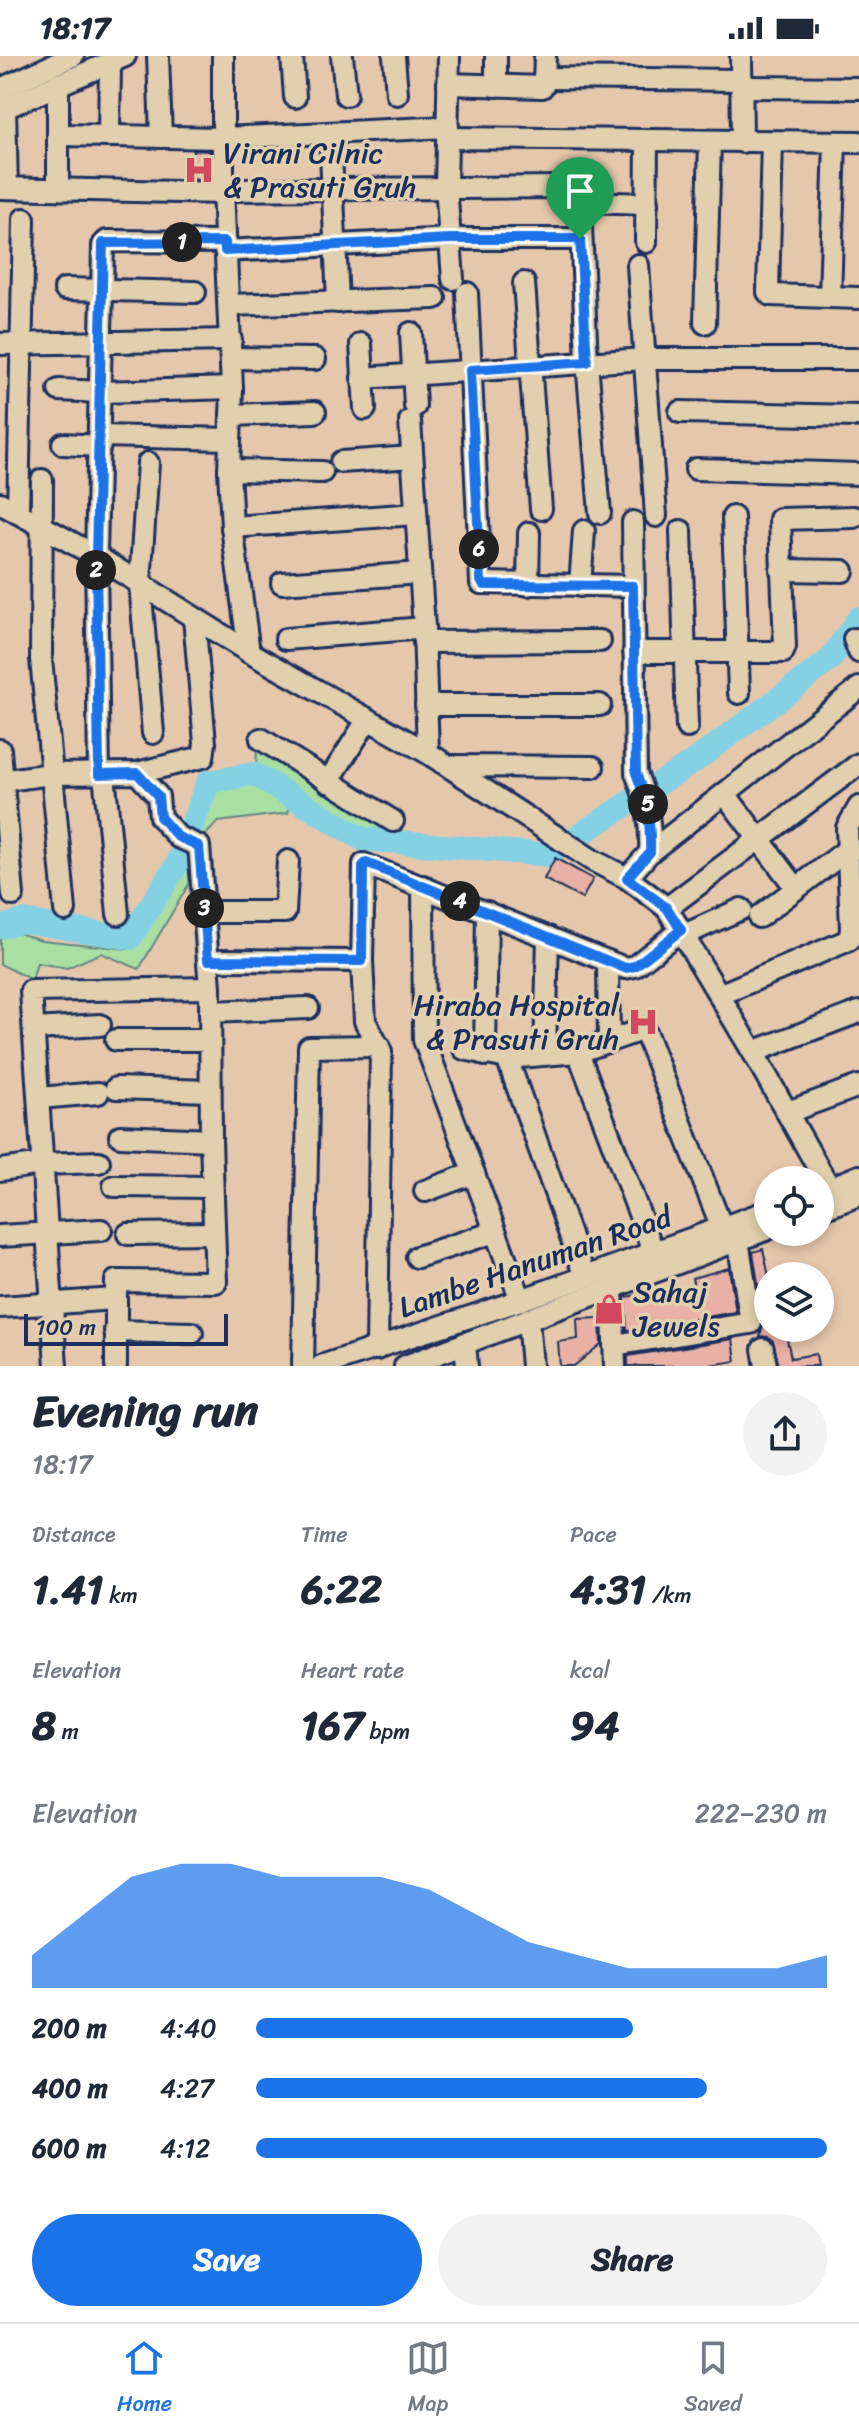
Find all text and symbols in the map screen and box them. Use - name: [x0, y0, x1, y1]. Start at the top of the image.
- text: 18:17: [40, 1, 110, 55]
- place label: Virani Cilnic & Prasuti Gruh: [223, 126, 416, 214]
- hospital icon: Virani Cilnic & Prasuti Gruh: [182, 153, 216, 187]
- pin: [546, 157, 614, 239]
- icon: arrive: [558, 169, 602, 213]
- pin: 1: [162, 222, 202, 262]
- text: 1: [177, 222, 187, 261]
- pin: 6: [459, 529, 499, 569]
- text: 6: [473, 529, 485, 568]
- pin: 2: [76, 550, 116, 590]
- text: 2: [90, 550, 102, 589]
- pin: 5: [628, 784, 668, 824]
- text: 5: [641, 784, 655, 823]
- pin: 4: [440, 881, 480, 921]
- text: 4: [453, 881, 467, 920]
- pin: 3: [184, 888, 224, 928]
- text: 3: [198, 888, 210, 927]
- place label: Hiraba Hospital & Prasuti Gruh: [414, 978, 619, 1066]
- hospital icon: Hiraba Hospital & Prasuti Gruh: [626, 1005, 660, 1039]
- map controls: [754, 1166, 834, 1342]
- button: locate: [754, 1166, 834, 1246]
- street label: Lambe Hanuman Road: [391, 1189, 681, 1334]
- button: layers: [754, 1262, 834, 1342]
- place label: Sahaj Jewels: [632, 1265, 720, 1353]
- shop icon: Sahaj Jewels: [592, 1292, 626, 1326]
- text: 100 m: [36, 1308, 96, 1347]
- scale bar: [24, 1310, 228, 1346]
- text: Evening run: [32, 1372, 258, 1450]
- button: share: [743, 1392, 827, 1476]
- text: 18:17: [32, 1441, 93, 1487]
- text: Distance: [32, 1515, 116, 1554]
- text: Time: [301, 1515, 348, 1554]
- text: Pace: [570, 1515, 617, 1554]
- text: 1.41: [32, 1554, 103, 1625]
- text: 6:22: [301, 1554, 382, 1625]
- text: 4:31: [570, 1554, 646, 1625]
- text: km: [103, 1576, 138, 1615]
- text: /km: [646, 1576, 691, 1615]
- text: Elevation: [32, 1651, 121, 1690]
- text: Heart rate: [301, 1651, 404, 1690]
- text: kcal: [570, 1651, 610, 1690]
- text: 8: [32, 1690, 56, 1761]
- text: 167: [301, 1690, 364, 1761]
- text: 94: [570, 1690, 620, 1761]
- text: m: [56, 1712, 79, 1751]
- text: bpm: [364, 1712, 410, 1751]
- text: Elevation: [32, 1790, 137, 1836]
- text: 222–230 m: [695, 1790, 827, 1836]
- text: 200 m: [32, 2005, 107, 2051]
- text: 4:40: [160, 2005, 217, 2051]
- text: 400 m: [32, 2065, 108, 2111]
- text: 4:27: [160, 2065, 214, 2111]
- text: 600 m: [32, 2125, 106, 2171]
- text: 4:12: [160, 2125, 210, 2171]
- button: Save: [32, 2214, 422, 2306]
- button: Share: [438, 2214, 827, 2306]
- tab: Home: [117, 2336, 172, 2423]
- tab: Map: [406, 2336, 450, 2423]
- tab: Saved: [684, 2336, 742, 2423]

